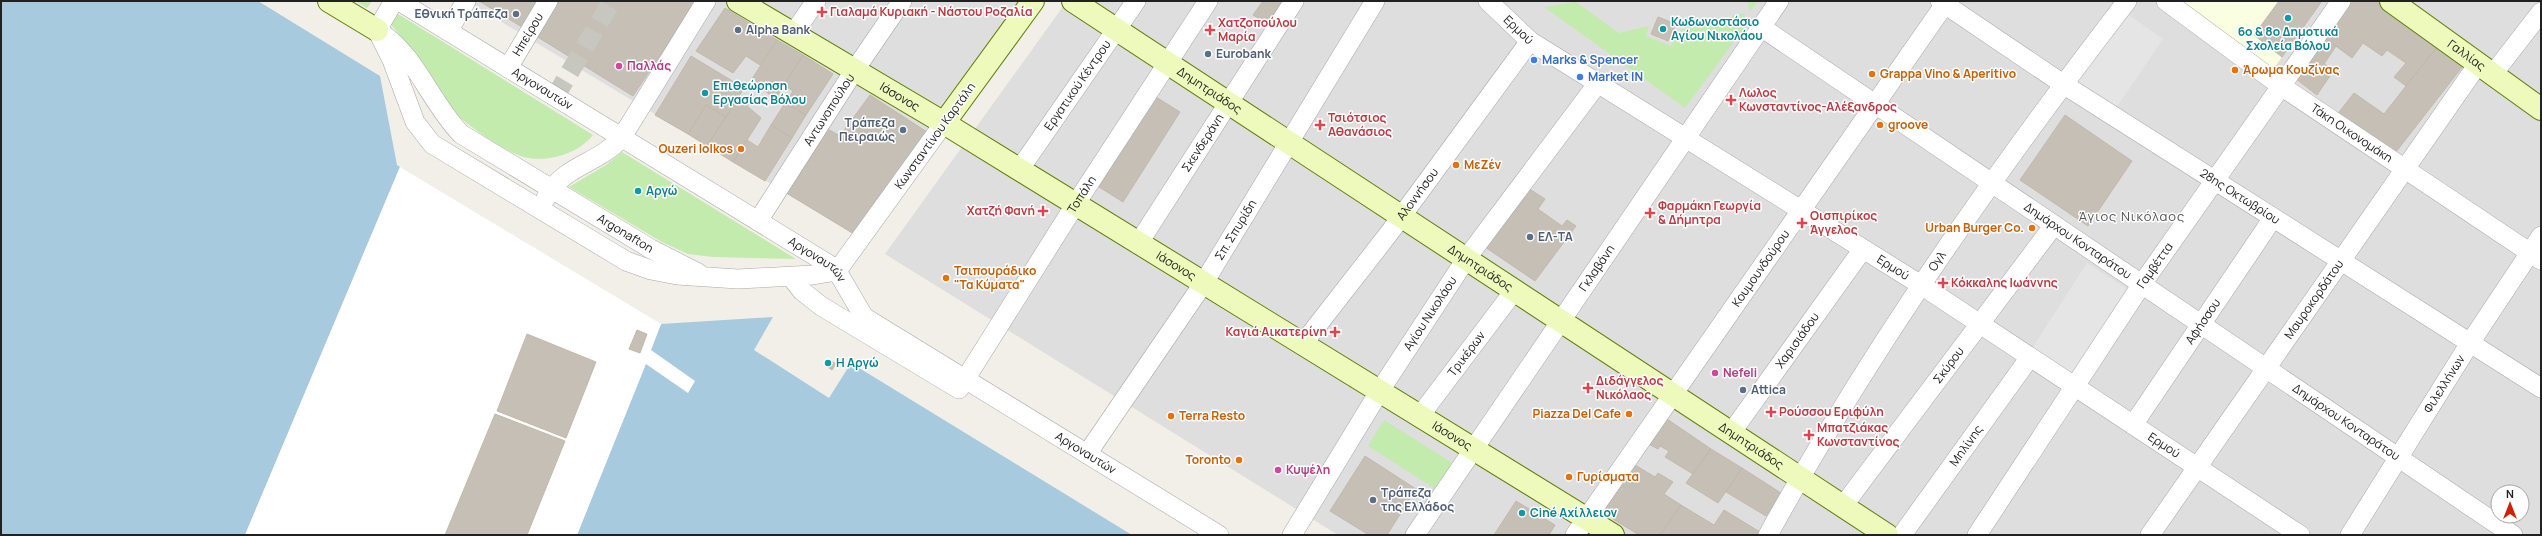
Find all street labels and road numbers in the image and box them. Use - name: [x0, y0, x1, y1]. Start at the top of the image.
- street label: Ηπείρου: [508, 9, 547, 59]
- street label: Ερμού: [1500, 11, 1537, 48]
- street label: Γαλλίας: [2444, 35, 2490, 75]
- street label: Εργατικού Κέντρου: [1040, 36, 1115, 134]
- street label: Δημητριάδος: [1174, 62, 1246, 118]
- street label: Αργοναυτών: [509, 63, 576, 114]
- street label: Αντωνοπούλου: [799, 70, 858, 149]
- street label: Ιάσονος: [877, 78, 924, 115]
- street label: Κωνσταντίνου Καρτάλη: [890, 79, 979, 192]
- street label: Τάκη Οικονομάκη: [2308, 99, 2396, 166]
- street label: Σκενδεράνη: [1177, 110, 1227, 175]
- street label: Αλοννήσου: [1392, 164, 1442, 224]
- street label: 28ης Οκτωβρίου: [2197, 164, 2283, 228]
- street label: Τοπάλη: [1063, 172, 1100, 216]
- street label: Σπ. Σπυρίδη: [1210, 196, 1260, 263]
- street label: Δημάρχου Κονταράτου: [2021, 198, 2135, 283]
- street label: Argonafton: [594, 209, 657, 257]
- street label: Κουμουνδούρου: [1728, 226, 1793, 310]
- street label: Αργοναυτών: [785, 233, 851, 285]
- street label: Γαμβέττα: [2133, 239, 2177, 291]
- street label: Δημητριάδος: [1445, 240, 1517, 295]
- street label: Γκλαβάνη: [1575, 241, 1618, 295]
- street label: Ιάσονος: [1153, 247, 1200, 284]
- street label: Ογλ: [1924, 247, 1950, 275]
- street label: Ερμού: [1874, 251, 1913, 284]
- street label: Μαυροκορδάτου: [2280, 256, 2347, 342]
- street label: Αγίου Νικολάου: [1399, 273, 1460, 354]
- street label: Αφήσσου: [2181, 295, 2224, 348]
- street label: Χαρισιάδου: [1771, 309, 1823, 371]
- street label: Τρικέρων: [1443, 327, 1489, 380]
- street label: Σκύρου: [1929, 343, 1968, 387]
- street label: Φιλελλήνων: [2419, 351, 2469, 416]
- street label: Δημάρχου Κονταράτου: [2289, 379, 2403, 464]
- street label: Ιάσονος: [1429, 417, 1476, 454]
- street label: Δημητριάδος: [1716, 418, 1788, 473]
- street label: Μηλίνης: [1945, 421, 1987, 470]
- street label: Αργοναυτών: [1052, 427, 1119, 478]
- street label: Ερμού: [2145, 428, 2184, 462]

